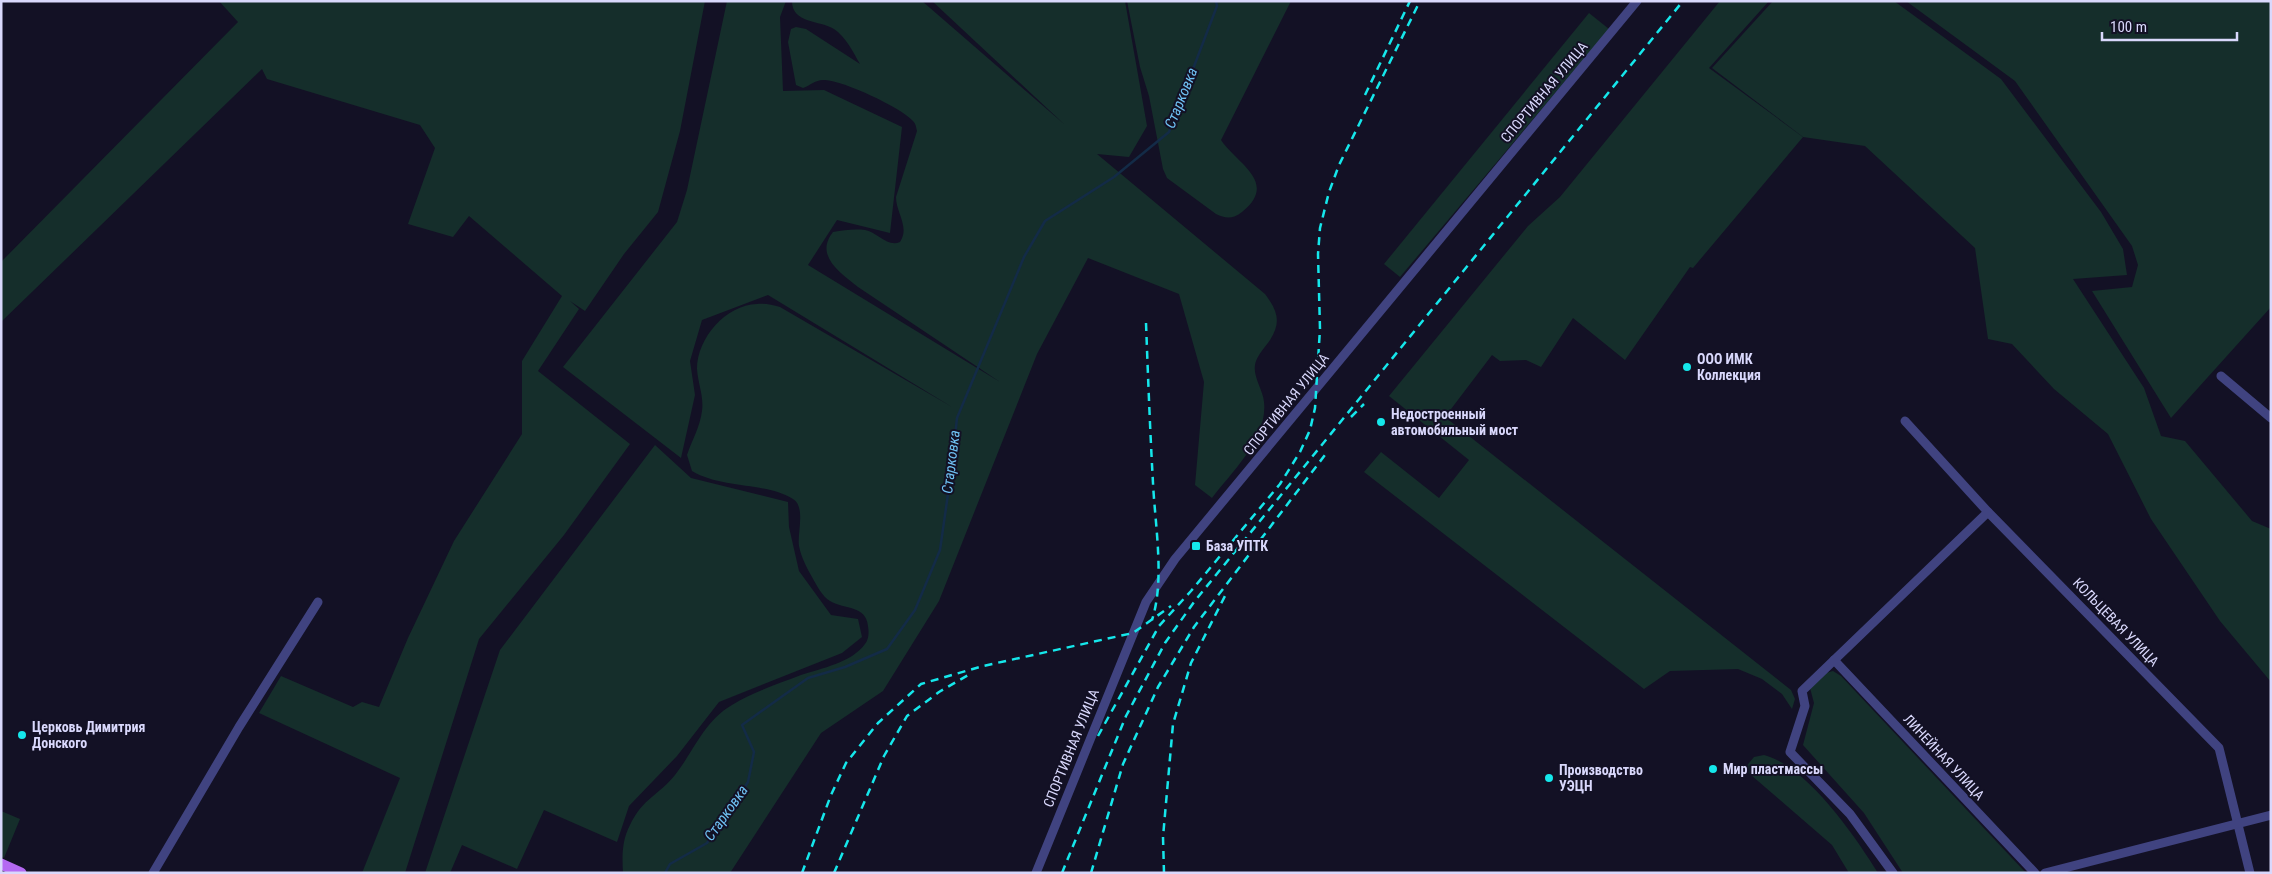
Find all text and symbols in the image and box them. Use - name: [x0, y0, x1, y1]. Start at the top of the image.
- scale bar: [2102, 10, 2237, 42]
- text: 100 m: [2110, 18, 2147, 36]
- street label: СПОРТИВНАЯ УЛИЦА: [1497, 39, 1591, 145]
- water label: Старковка: [1161, 65, 1201, 131]
- street label: СПОРТИВНАЯ УЛИЦА: [1240, 350, 1332, 458]
- place label: ООО ИМК Коллекция: [1697, 351, 1761, 383]
- marker: ООО ИМК Коллекция: [1681, 361, 1693, 373]
- place label: Недостроенный автомобильный мост: [1391, 406, 1519, 438]
- marker: Недостроенный автомобильный мост: [1375, 416, 1387, 428]
- water label: Старковка: [938, 429, 964, 495]
- place label: База УПТК: [1206, 538, 1268, 554]
- marker: База УПТК: [1190, 540, 1202, 552]
- street label: КОЛЬЦЕВАЯ УЛИЦА: [2070, 574, 2162, 670]
- street label: СПОРТИВНАЯ УЛИЦА: [1040, 687, 1102, 809]
- street label: ЛИНЕЙНАЯ УЛИЦА: [1900, 711, 1988, 803]
- place label: Церковь Димитрия Донского: [32, 719, 145, 751]
- marker: Церковь Димитрия Донского: [16, 729, 28, 741]
- place label: Мир пластмассы: [1723, 761, 1823, 777]
- place label: Производство УЭЦН: [1559, 762, 1643, 794]
- marker: Мир пластмассы: [1707, 763, 1719, 775]
- marker: Производство УЭЦН: [1543, 772, 1555, 784]
- water label: Старковка: [700, 782, 752, 844]

